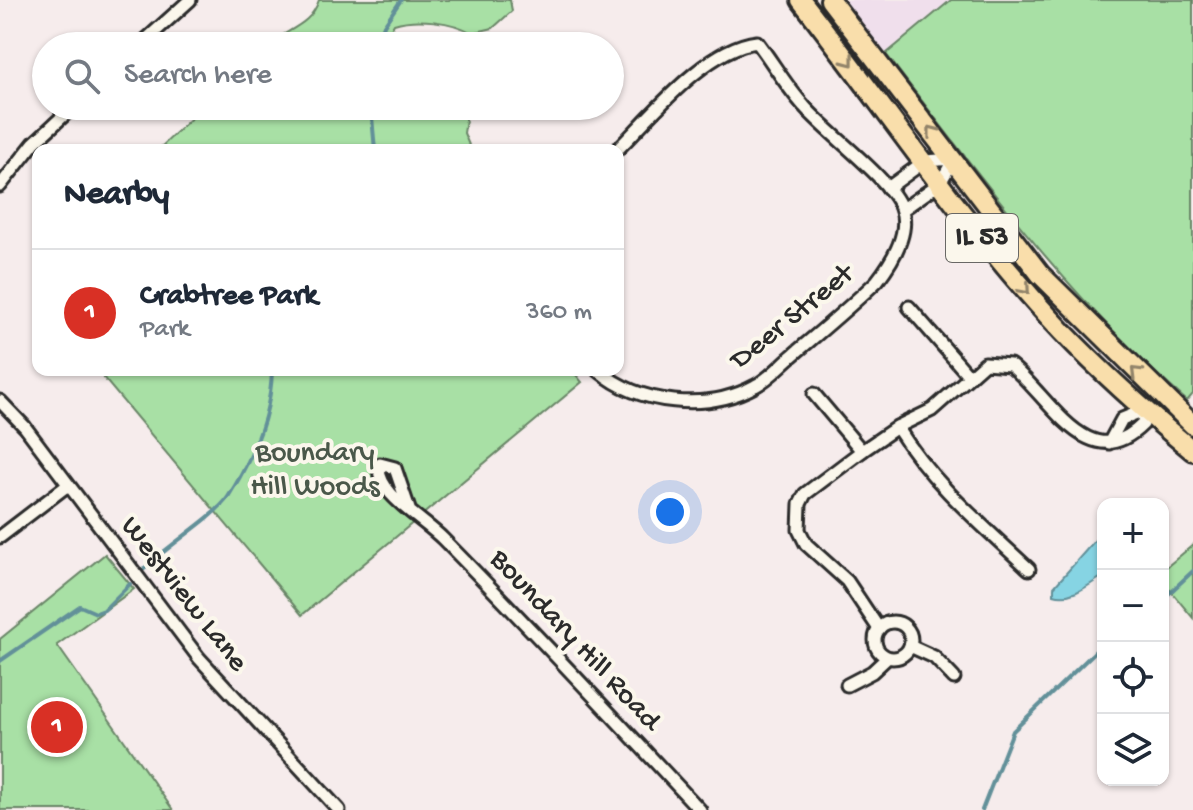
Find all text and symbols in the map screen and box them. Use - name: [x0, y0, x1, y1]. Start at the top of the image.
- search box: [32, 32, 624, 120]
- one-way arrow: [839, 52, 854, 66]
- icon: search: [60, 54, 104, 98]
- text: Search here: [124, 59, 272, 94]
- one-way arrow: [928, 125, 942, 140]
- text: Nearby: [64, 176, 169, 216]
- road number: IL 53: [946, 214, 1018, 262]
- street label: Deer Street: [723, 256, 864, 380]
- one-way arrow: [1015, 279, 1030, 294]
- text: Crabtree Park: [140, 280, 318, 315]
- text: 1: [85, 298, 95, 329]
- text: 360 m: [526, 298, 592, 329]
- text: Park: [140, 315, 190, 346]
- one-way arrow: [1131, 367, 1145, 381]
- park label: Boundary Hill Woods: [250, 437, 381, 506]
- your location: [650, 492, 690, 532]
- map controls: [1097, 498, 1169, 786]
- button: +: [1097, 498, 1169, 570]
- street label: Westview Lane: [112, 510, 255, 680]
- street label: Boundary Hill Road: [480, 542, 669, 741]
- button: −: [1097, 570, 1169, 642]
- button: locate: [1097, 642, 1169, 714]
- pin: 1: [31, 697, 83, 757]
- button: layers: [1097, 714, 1169, 786]

